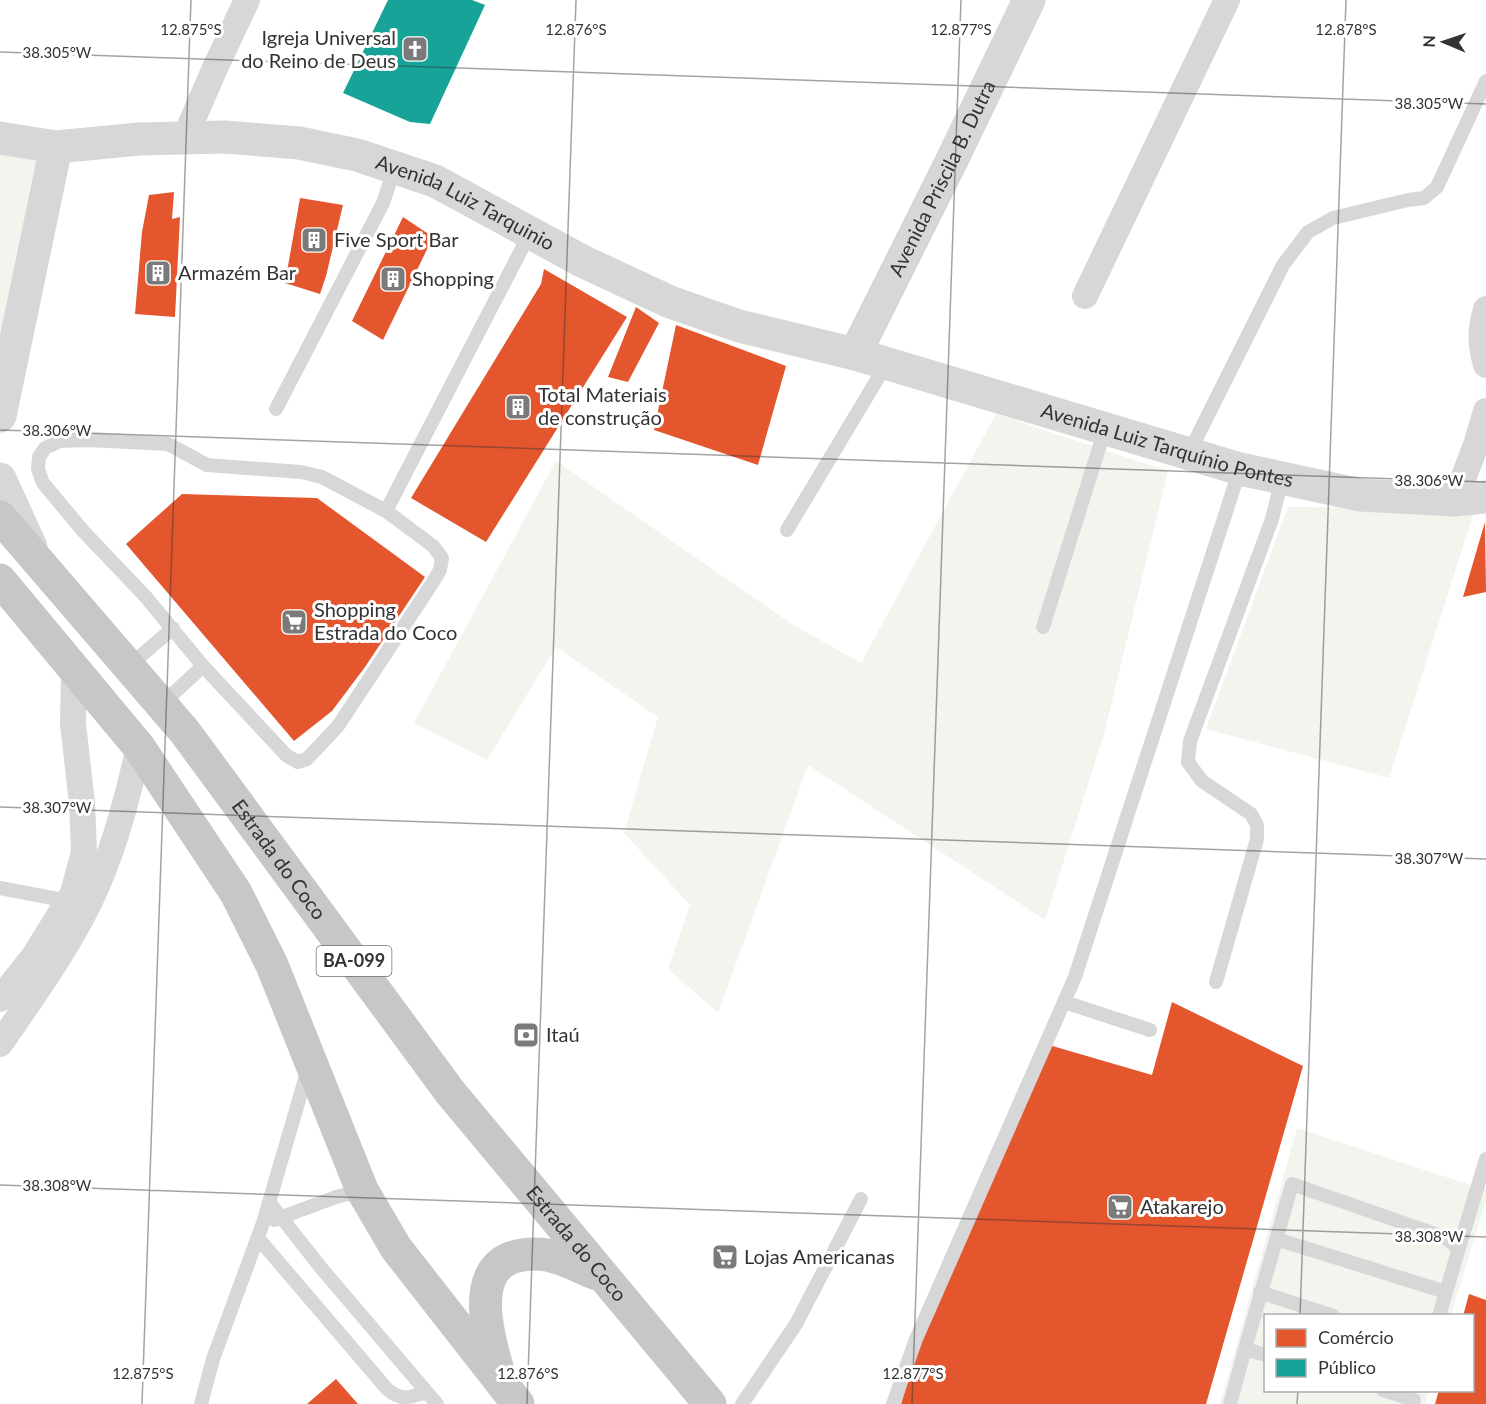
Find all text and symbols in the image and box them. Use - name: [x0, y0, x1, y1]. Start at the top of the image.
- north arrow: [1414, 12, 1474, 72]
- text: 12.875°S: [160, 20, 222, 38]
- text: 12.876°S: [545, 20, 607, 38]
- text: 12.877°S: [930, 20, 992, 38]
- text: 12.878°S: [1315, 20, 1377, 38]
- place label: Igreja Universal do Reino de Deus: [241, 25, 396, 72]
- church icon: Igreja Universal do Reino de Deus: [400, 34, 430, 64]
- text: N: [1419, 35, 1438, 48]
- text: 38.305°W: [23, 43, 92, 61]
- street label: Avenida Priscila B. Dutra: [883, 76, 1000, 280]
- text: 38.305°W: [1395, 94, 1464, 112]
- street label: Avenida Luiz Tarquinio: [373, 149, 559, 255]
- building icon: Five Sport Bar: [299, 225, 329, 255]
- place label: Five Sport Bar: [334, 227, 459, 251]
- building icon: Armazém Bar: [143, 258, 173, 288]
- place label: Armazém Bar: [178, 260, 297, 284]
- building icon: Shopping: [378, 264, 408, 294]
- place label: Shopping: [412, 266, 494, 290]
- place label: Total Materiais de construção: [538, 382, 667, 429]
- building icon: Total Materiais de construção: [503, 392, 533, 422]
- street label: Avenida Luiz Tarquínio Pontes: [1039, 397, 1296, 491]
- text: 38.306°W: [23, 421, 92, 439]
- text: 38.306°W: [1395, 471, 1464, 489]
- place label: Shopping Estrada do Coco: [314, 597, 457, 644]
- supermarket icon: Shopping Estrada do Coco: [279, 607, 309, 637]
- street label: Estrada do Coco: [227, 794, 332, 924]
- text: 38.307°W: [23, 798, 92, 816]
- text: 38.307°W: [1395, 849, 1464, 867]
- road number: BA-099: [316, 946, 392, 976]
- bank icon: Itaú: [511, 1020, 541, 1050]
- place label: Itaú: [546, 1022, 580, 1046]
- text: 38.308°W: [23, 1176, 92, 1194]
- street label: Estrada do Coco: [522, 1180, 632, 1306]
- supermarket icon: Atakarejo: [1105, 1192, 1135, 1222]
- place label: Atakarejo: [1140, 1194, 1224, 1218]
- text: 38.308°W: [1395, 1227, 1464, 1245]
- supermarket icon: Lojas Americanas: [710, 1242, 740, 1272]
- place label: Lojas Americanas: [744, 1244, 895, 1268]
- legend: [1264, 1314, 1474, 1392]
- text: Comércio: [1318, 1326, 1394, 1348]
- text: Público: [1318, 1356, 1376, 1378]
- text: 12.875°S: [112, 1364, 174, 1382]
- text: 12.876°S: [497, 1364, 559, 1382]
- text: 12.877°S: [882, 1364, 944, 1382]

